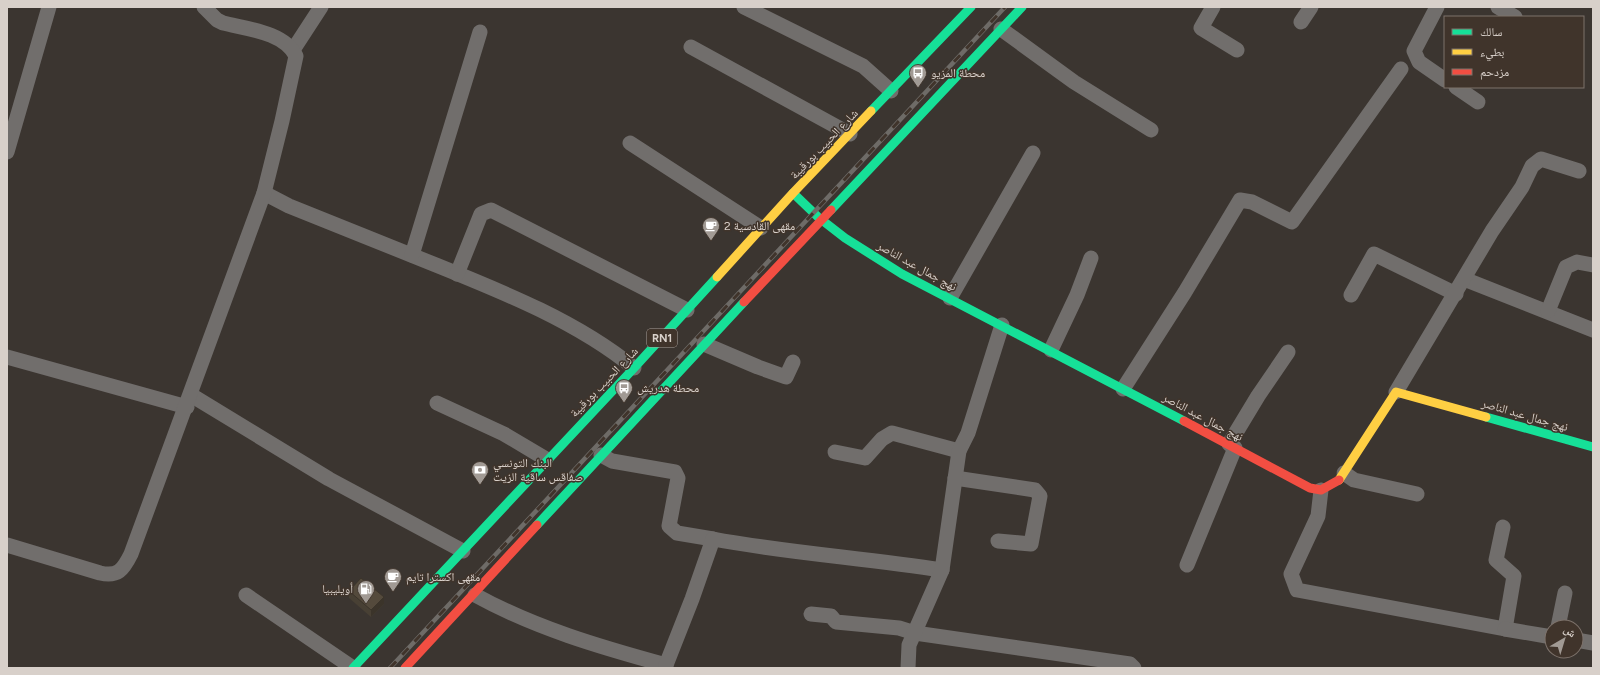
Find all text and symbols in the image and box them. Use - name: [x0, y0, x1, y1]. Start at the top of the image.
- legend: [1444, 16, 1584, 88]
- text: سالك: [1480, 25, 1502, 39]
- text: بطيء: [1480, 45, 1504, 62]
- bus stop icon: محطة المزيو: [908, 63, 928, 88]
- text: مزدحم: [1480, 65, 1509, 80]
- place label: محطة المزيو: [931, 66, 985, 80]
- street label: شارع الحبيب بورقيبة: [787, 106, 862, 183]
- cafe icon: مقهى القادسية 2: [701, 216, 721, 241]
- place label: مقهى القادسية 2: [724, 219, 795, 233]
- street label: نهج جمال عبد الناصر: [874, 238, 959, 294]
- road number: RN1: [647, 329, 677, 347]
- street label: شارع الحبيب بورقيبة: [567, 344, 642, 421]
- bus stop icon: محطة هدريش: [614, 378, 634, 403]
- place label: محطة هدريش: [637, 381, 699, 395]
- street label: نهج جمال عبد الناصر: [1159, 389, 1246, 444]
- street label: نهج جمال عبد الناصر: [1479, 396, 1570, 434]
- place label: البنك التونسي صفاقس ساقية الزيت: [493, 456, 583, 484]
- bank icon: البنك التونسي صفاقس ساقية الزيت: [470, 460, 490, 485]
- cafe icon: مقهى اكسترا تايم: [383, 567, 403, 592]
- place label: مقهى اكسترا تايم: [406, 570, 480, 585]
- fuel station icon: أويليبيا: [356, 579, 376, 604]
- place label: أويليبيا: [322, 582, 353, 596]
- north arrow: [1544, 619, 1584, 659]
- text: ش: [1561, 623, 1579, 641]

